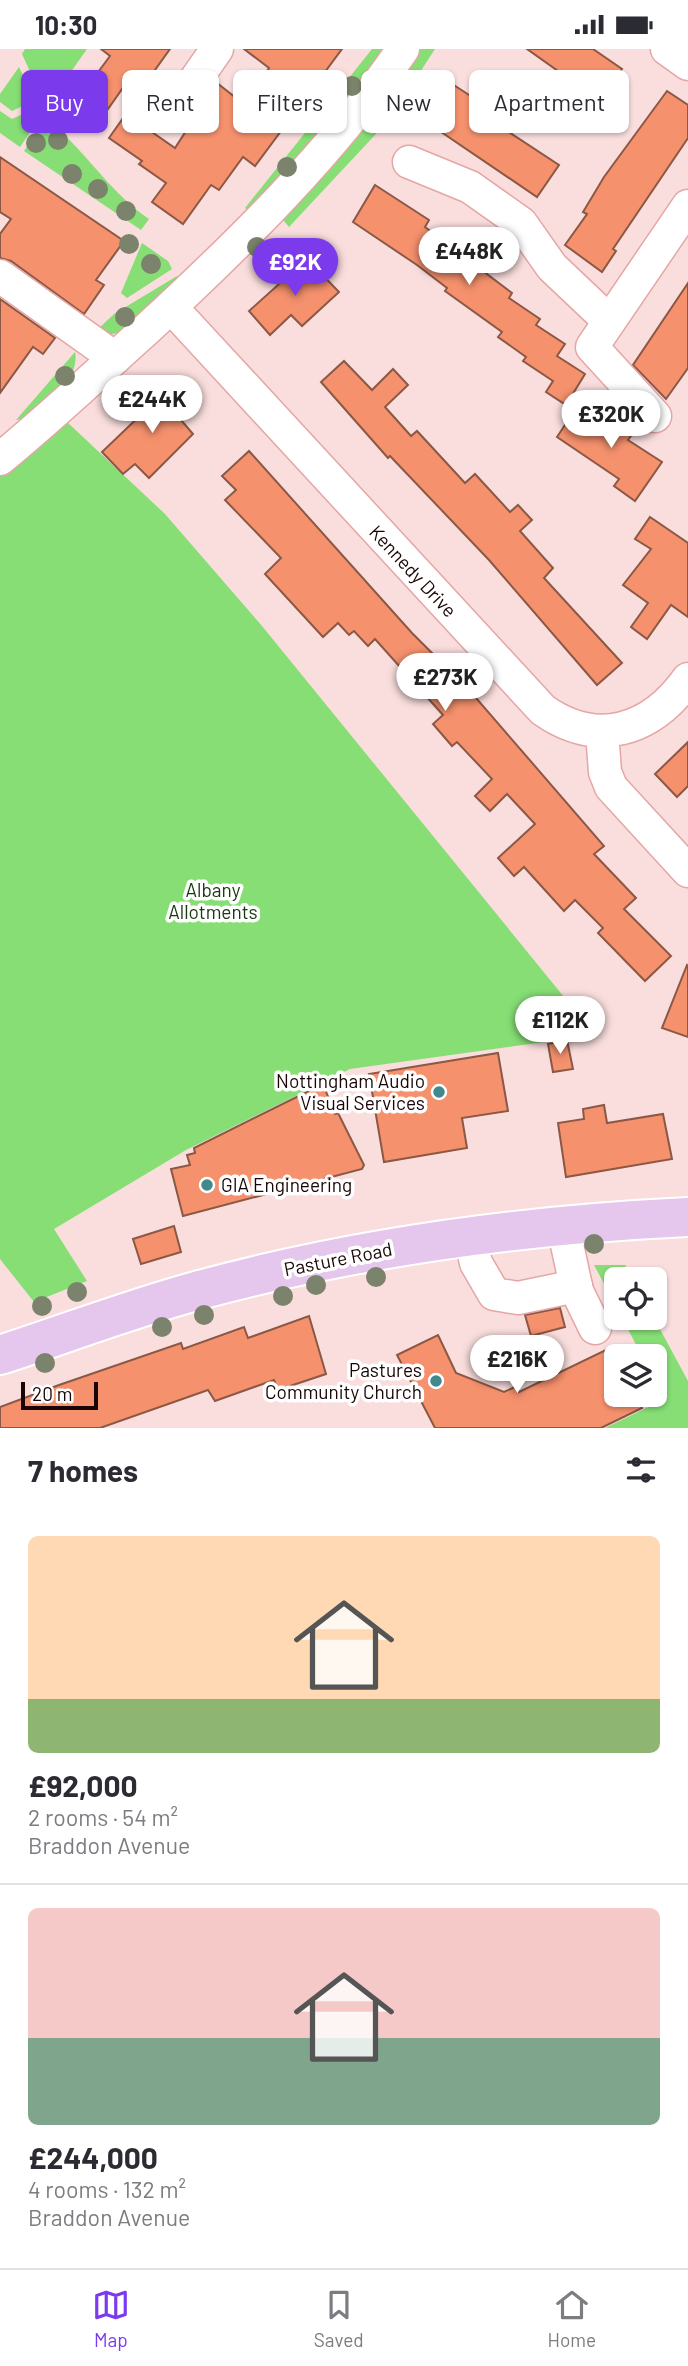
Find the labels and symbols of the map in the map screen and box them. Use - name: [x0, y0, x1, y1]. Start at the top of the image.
- pin: £448K: [420, 227, 518, 287]
- pin: £92K: [254, 239, 336, 298]
- pin: £244K: [103, 375, 201, 435]
- pin: £320K: [562, 391, 660, 450]
- street label: Kennedy Drive: [365, 520, 462, 621]
- pin: £273K: [396, 653, 494, 713]
- park label: Albany Allotments: [168, 878, 258, 923]
- pin: £112K: [511, 997, 609, 1056]
- place label: Nottingham Audio Visual Services: [276, 1069, 425, 1114]
- marker: Nottingham Audio Visual Services: [431, 1084, 447, 1100]
- place label: GIA Engineering: [221, 1173, 352, 1196]
- marker: GIA Engineering: [199, 1177, 215, 1193]
- street label: Pasture Road: [282, 1237, 394, 1280]
- pin: £216K: [468, 1335, 566, 1395]
- place label: Pastures Community Church: [265, 1358, 422, 1403]
- marker: Pastures Community Church: [428, 1373, 444, 1389]
- scale bar: [21, 1379, 98, 1411]

